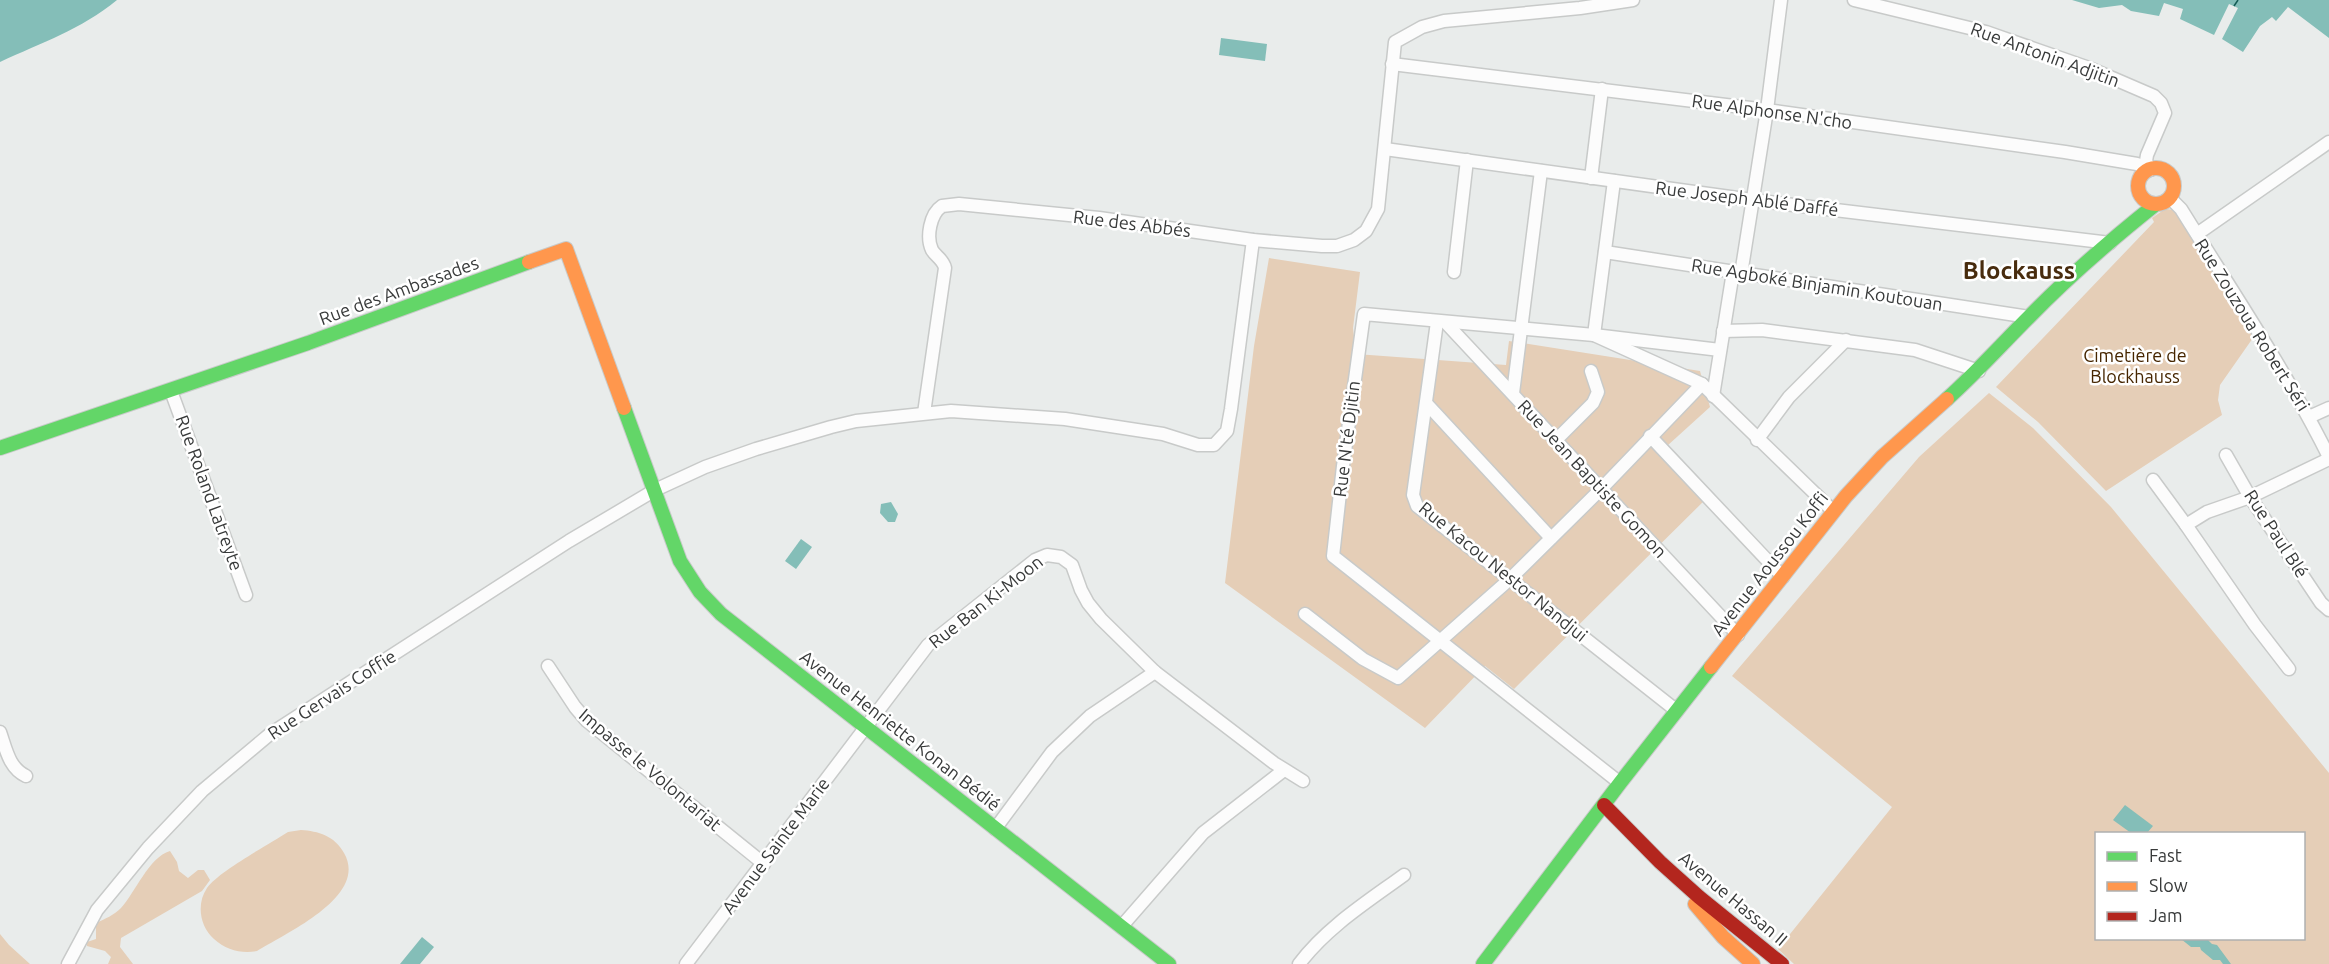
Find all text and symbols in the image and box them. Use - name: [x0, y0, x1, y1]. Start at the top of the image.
- street label: Rue Antonin Adjitin: [1968, 18, 2122, 90]
- street label: Rue Alphonse N'cho: [1691, 90, 1854, 132]
- street label: Rue Joseph Ablé Daffé: [1654, 177, 1840, 219]
- street label: Rue des Abbés: [1072, 206, 1192, 240]
- street label: Rue Zouzoua Robert Séri: [2192, 235, 2314, 414]
- street label: Rue des Ambassades: [316, 252, 481, 328]
- street label: Rue Agboké Binjamin Koutouan: [1690, 254, 1944, 314]
- district label: Blockauss: [1963, 257, 2075, 284]
- park label: Cimetière de Blockhauss: [2083, 345, 2187, 386]
- street label: Rue N'té Djitin: [1329, 380, 1363, 498]
- street label: Rue Jean Baptiste Gomon: [1514, 395, 1671, 561]
- street label: Rue Roland Latreyte: [172, 412, 247, 573]
- street label: Rue Paul Blé: [2241, 486, 2313, 581]
- street label: Avenue Aoussou Koffi: [1707, 487, 1832, 639]
- street label: Rue Kacou Nestor Nandjui: [1416, 497, 1592, 645]
- street label: Rue Ban Ki-Moon: [925, 551, 1046, 652]
- street label: Rue Gervais Coffie: [264, 645, 399, 743]
- street label: Avenue Henriette Konan Bédié: [797, 646, 1005, 815]
- street label: Impasse le Volontariat: [576, 704, 726, 834]
- street label: Avenue Sainte Marie: [717, 773, 833, 917]
- legend: [2095, 832, 2305, 940]
- text: Fast: [2149, 845, 2182, 865]
- street label: Avenue Hassan II: [1675, 847, 1792, 949]
- text: Slow: [2149, 875, 2188, 895]
- text: Jam: [2149, 905, 2183, 925]

